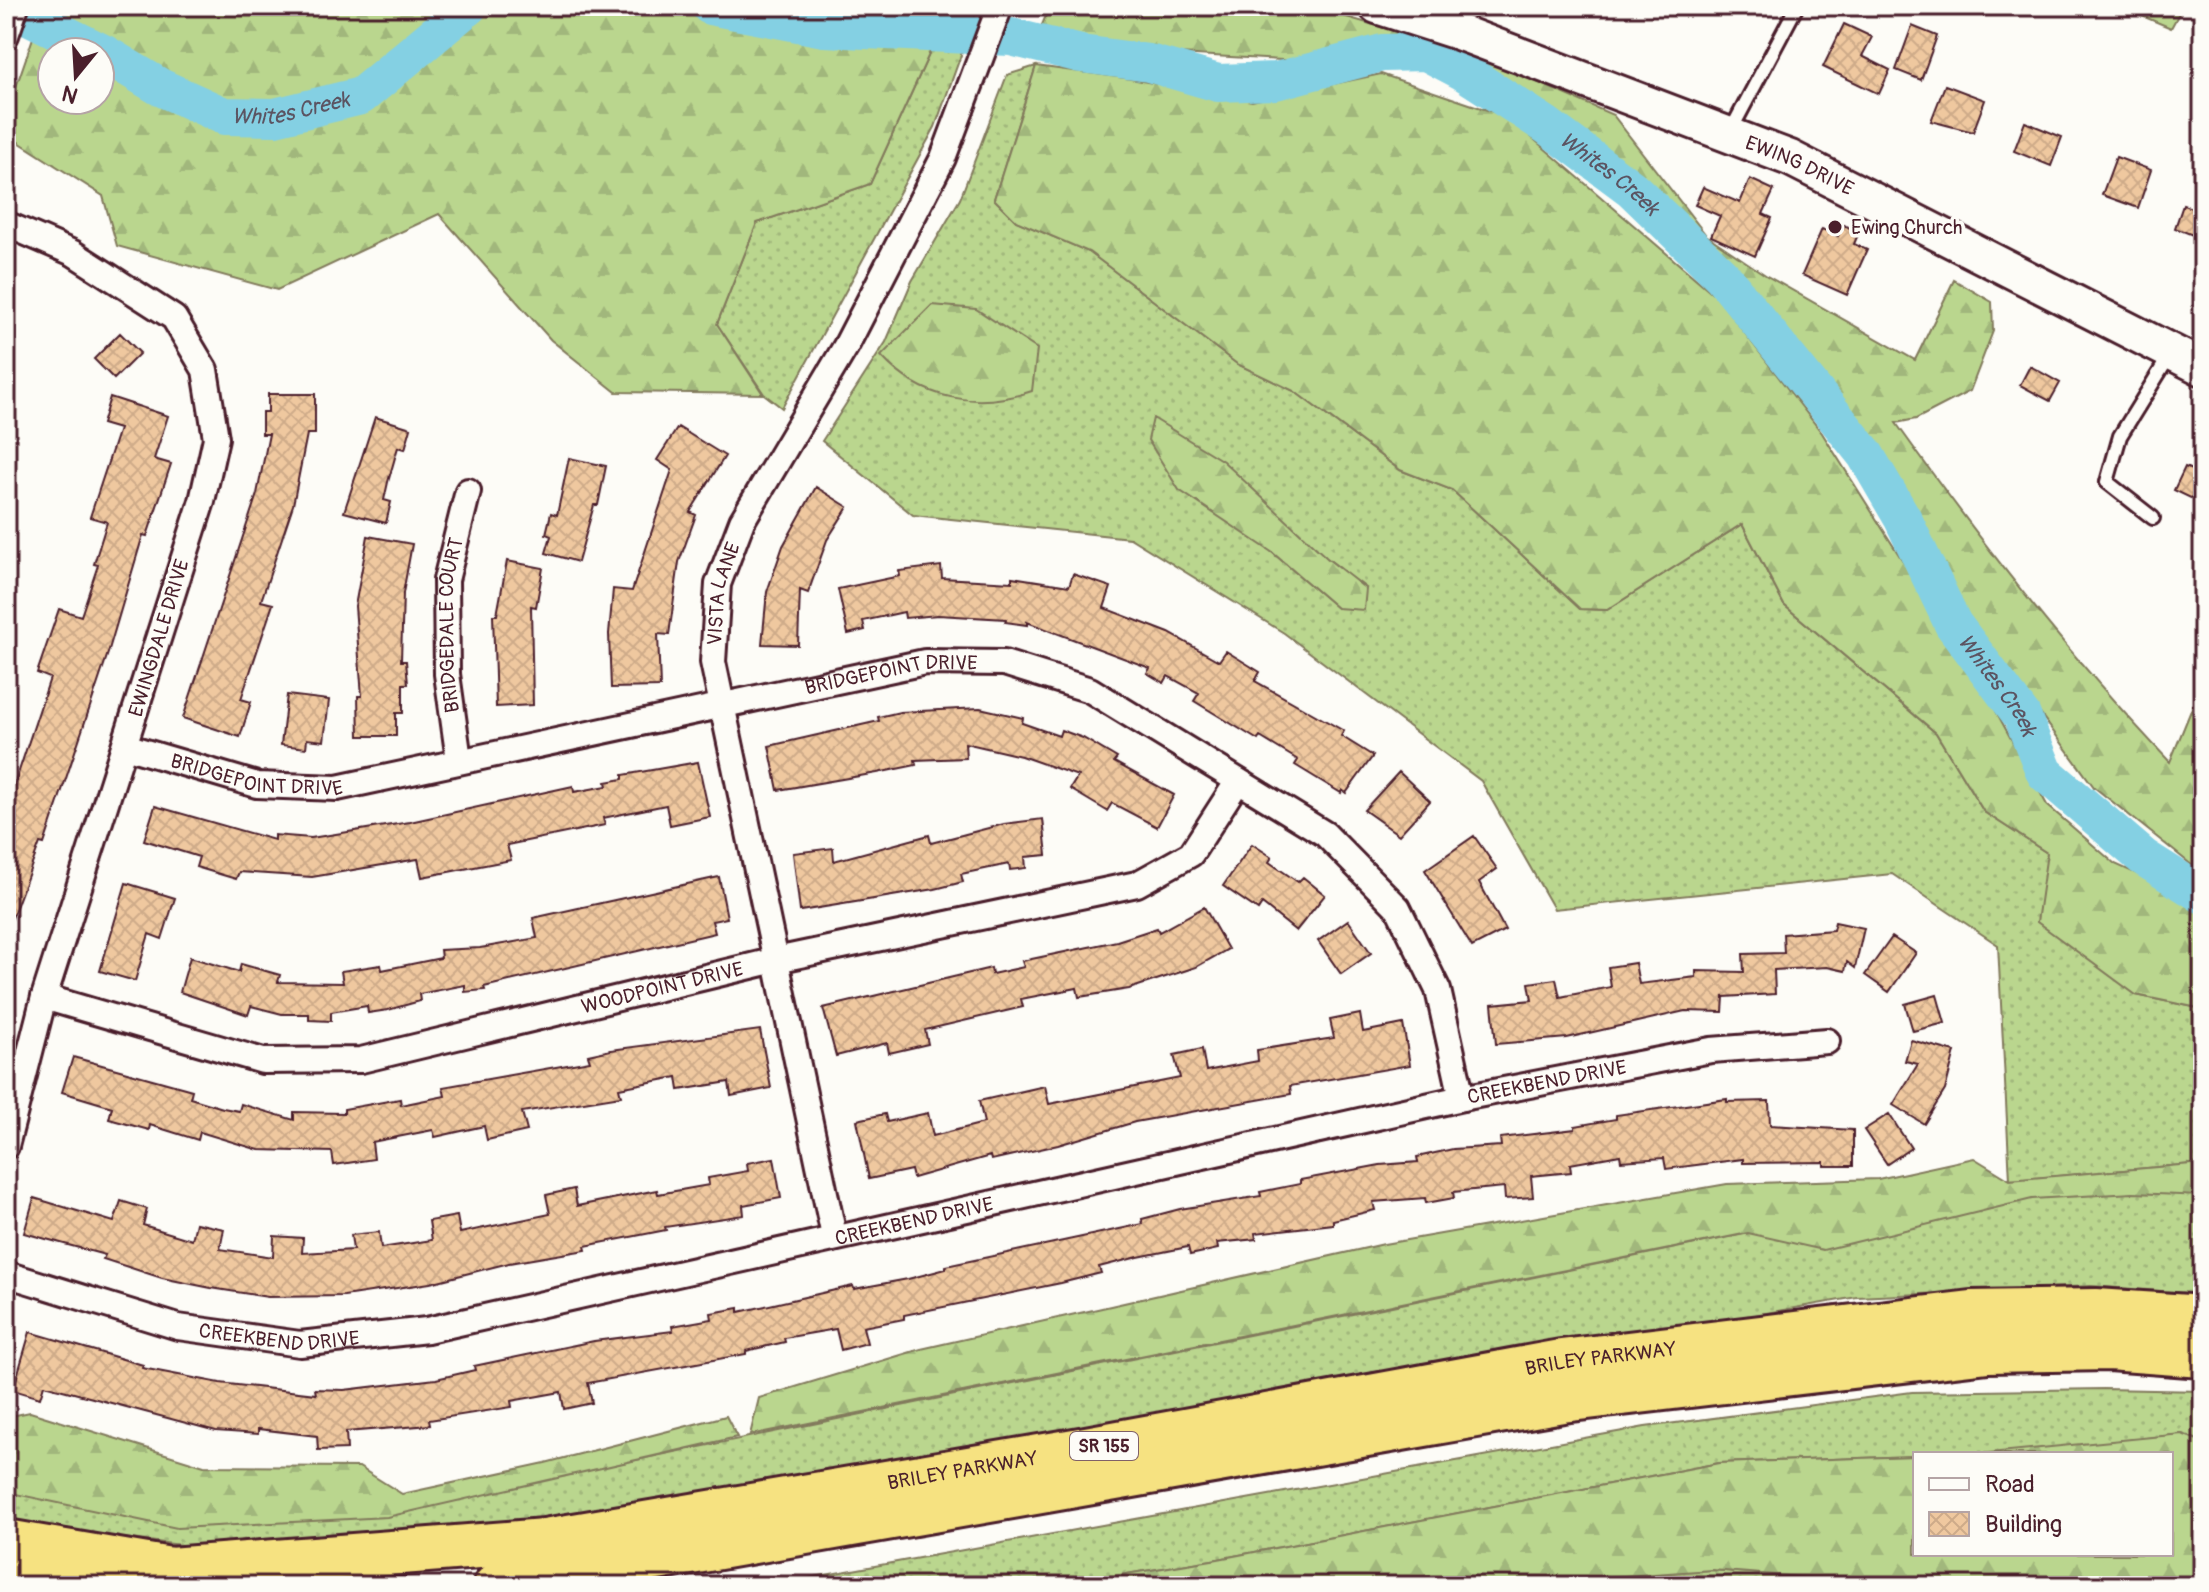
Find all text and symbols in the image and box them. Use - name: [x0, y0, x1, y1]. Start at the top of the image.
- north arrow: [36, 36, 116, 116]
- text: N: [59, 78, 82, 110]
- water label: Whites Creek: [231, 85, 354, 131]
- water label: Whites Creek: [1554, 126, 1666, 223]
- street label: EWING DRIVE: [1742, 130, 1858, 201]
- place label: Ewing Church: [1851, 215, 1962, 240]
- marker: Ewing Church: [1826, 218, 1844, 236]
- street label: BRIDGEDALE COURT: [433, 535, 469, 714]
- street label: VISTA LANE: [702, 539, 745, 646]
- street label: EWINGDALE DRIVE: [123, 556, 195, 720]
- water label: Whites Creek: [1951, 628, 2043, 742]
- street label: BRIDGEPOINT DRIVE: [802, 650, 978, 700]
- street label: BRIDGEPOINT DRIVE: [168, 748, 345, 801]
- street label: WOODPOINT DRIVE: [579, 956, 746, 1019]
- street label: CREEKBEND DRIVE: [1465, 1054, 1629, 1109]
- street label: CREEKBEND DRIVE: [832, 1191, 996, 1251]
- street label: CREEKBEND DRIVE: [197, 1318, 361, 1357]
- street label: BRILEY PARKWAY: [1523, 1336, 1678, 1381]
- road number: SR 155: [1070, 1432, 1138, 1460]
- street label: BRILEY PARKWAY: [885, 1445, 1040, 1495]
- legend: [1913, 1452, 2173, 1556]
- text: Road: [1985, 1470, 2035, 1499]
- text: Building: [1985, 1510, 2062, 1539]

